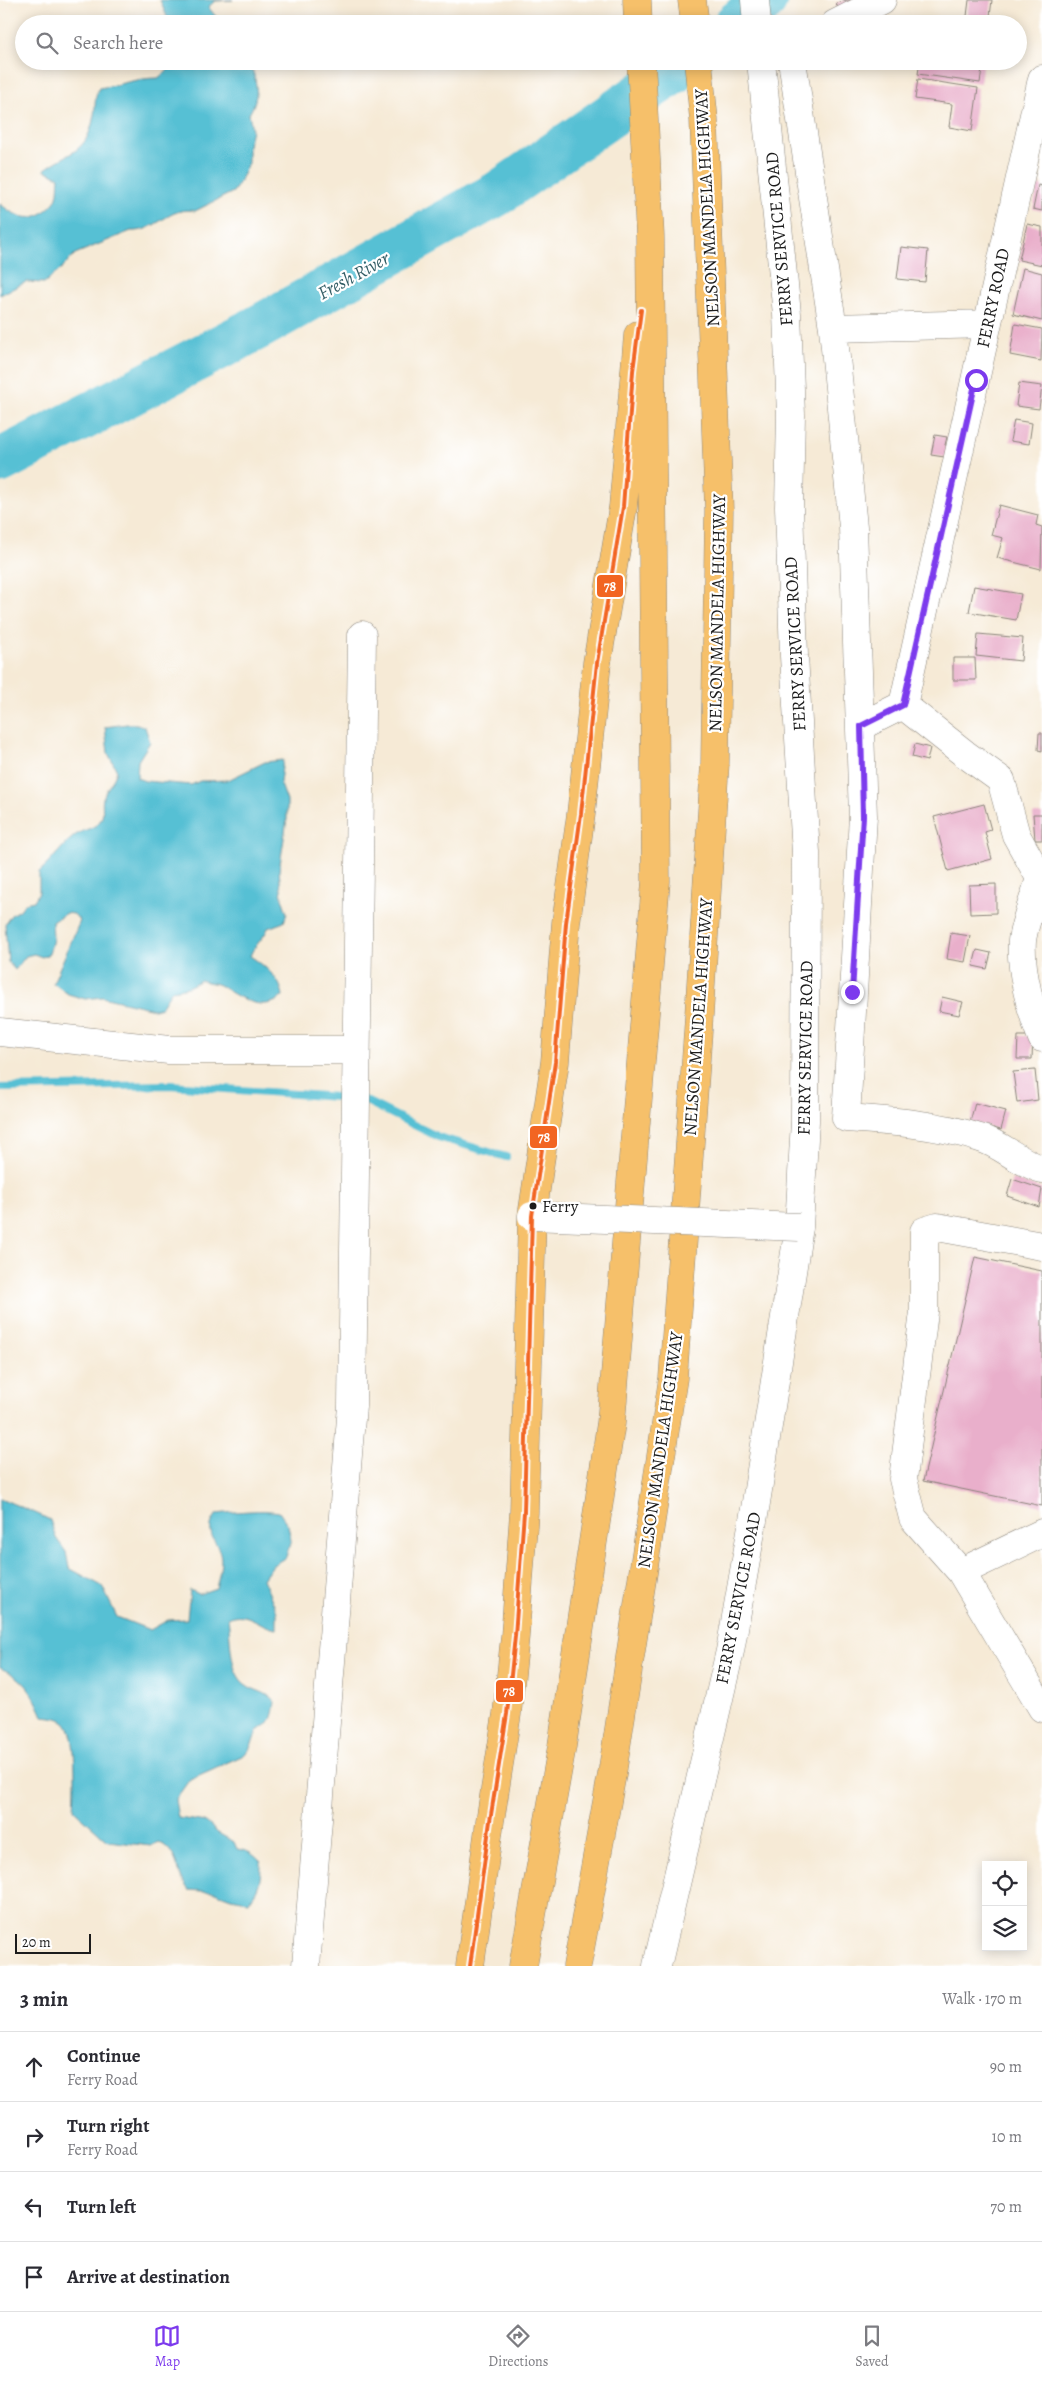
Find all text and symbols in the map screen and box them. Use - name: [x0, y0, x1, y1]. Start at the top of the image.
- search box: [15, 15, 1027, 70]
- icon: search: [33, 29, 61, 57]
- text: Search here: [73, 30, 163, 56]
- street label: NELSON MANDELA HIGHWAY: [689, 87, 725, 327]
- street label: FERRY SERVICE ROAD: [759, 151, 799, 327]
- water label: Fresh River: [313, 245, 395, 306]
- street label: FERRY ROAD: [971, 246, 1015, 350]
- route start: [965, 369, 988, 392]
- street label: NELSON MANDELA HIGHWAY: [703, 492, 731, 732]
- street label: FERRY SERVICE ROAD: [778, 556, 812, 732]
- line badge: 78: [596, 574, 624, 598]
- text: 78: [604, 577, 617, 596]
- street label: NELSON MANDELA HIGHWAY: [678, 896, 718, 1137]
- street label: FERRY SERVICE ROAD: [791, 960, 819, 1136]
- route end: [841, 981, 864, 1004]
- line badge: 78: [529, 1125, 558, 1149]
- text: 78: [538, 1128, 551, 1147]
- place label: Ferry: [542, 1195, 579, 1218]
- marker: Ferry: [528, 1201, 538, 1211]
- street label: NELSON MANDELA HIGHWAY: [632, 1329, 689, 1570]
- street label: FERRY SERVICE ROAD: [710, 1510, 766, 1686]
- line badge: 78: [495, 1679, 524, 1703]
- text: 78: [503, 1682, 516, 1701]
- map controls: [982, 1861, 1027, 1951]
- button: locate: [982, 1861, 1027, 1906]
- button: layers: [982, 1906, 1027, 1951]
- scale bar: [15, 1931, 91, 1954]
- text: 20 m: [22, 1933, 51, 1952]
- text: 3 min: [20, 1985, 68, 2013]
- text: Walk · 170 m: [942, 1988, 1022, 2010]
- text: Continue: [67, 2043, 141, 2069]
- icon: ahead: [20, 2053, 48, 2081]
- text: 90 m: [990, 2056, 1022, 2078]
- text: Ferry Road: [67, 2069, 138, 2091]
- text: Turn right: [67, 2113, 149, 2139]
- icon: right: [20, 2123, 48, 2151]
- text: 10 m: [992, 2126, 1022, 2148]
- text: Ferry Road: [67, 2139, 138, 2161]
- icon: left: [20, 2193, 48, 2221]
- text: Turn left: [67, 2194, 136, 2220]
- text: 70 m: [990, 2196, 1022, 2218]
- icon: arrive: [20, 2263, 48, 2291]
- text: Arrive at destination: [67, 2264, 230, 2290]
- tab: Map: [153, 2322, 181, 2371]
- tab: Directions: [488, 2322, 548, 2371]
- tab: Saved: [855, 2322, 889, 2371]

